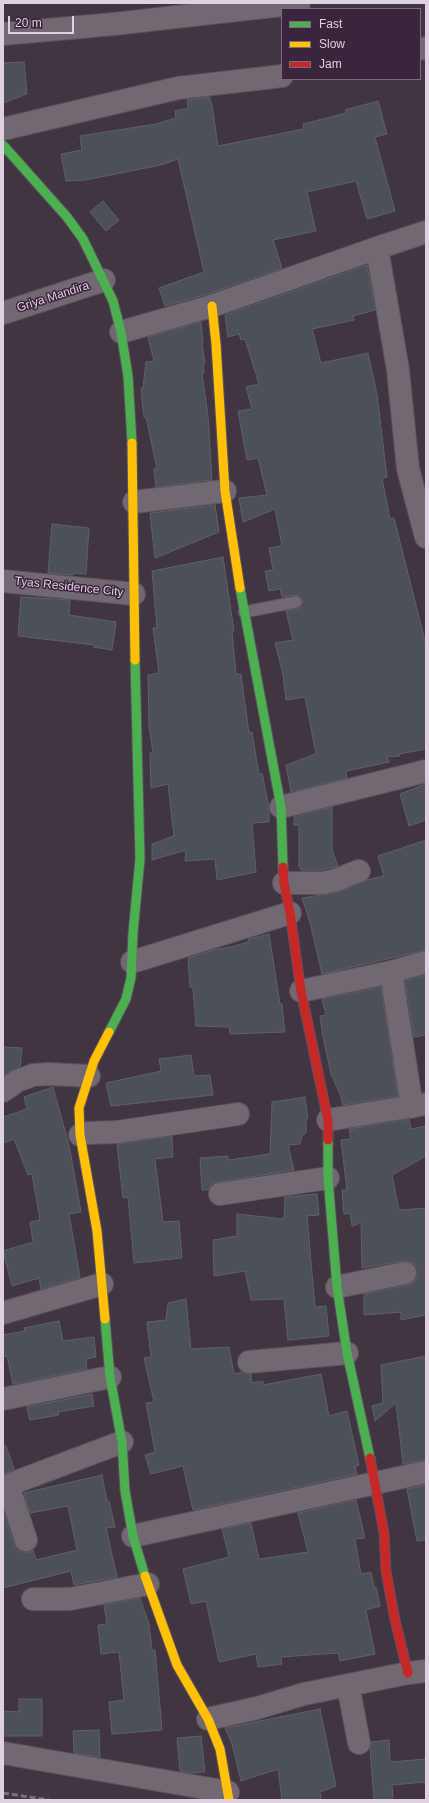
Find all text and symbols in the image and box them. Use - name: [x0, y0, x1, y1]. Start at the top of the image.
- scale bar: [10, 8, 76, 34]
- legend: [281, 8, 421, 80]
- text: 20 m: [15, 16, 42, 30]
- text: Fast: [319, 17, 342, 31]
- text: Slow: [319, 37, 345, 51]
- text: Jam: [319, 57, 342, 71]
- street label: Griya Mandira: [15, 279, 91, 315]
- street label: Tyas Residence City: [14, 574, 124, 600]

